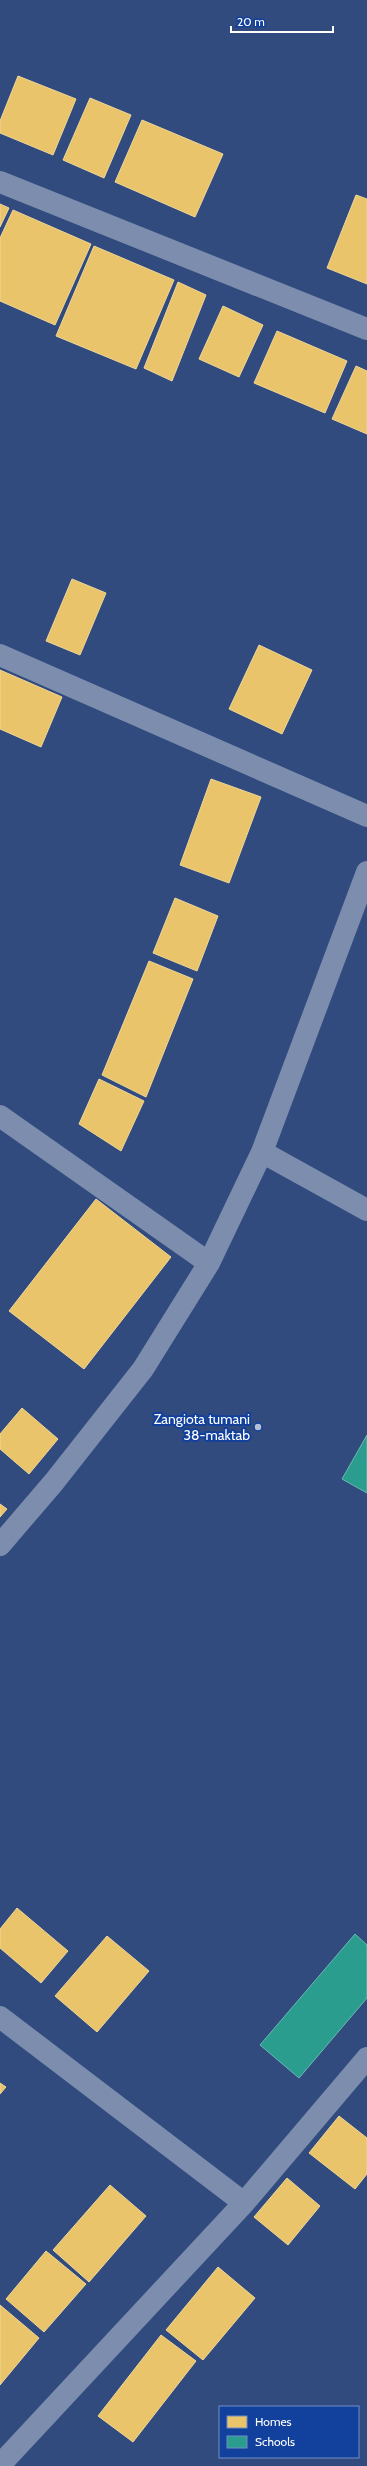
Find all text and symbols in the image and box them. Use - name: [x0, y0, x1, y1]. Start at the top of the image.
- scale bar: [231, 8, 333, 34]
- text: 20 m: [237, 14, 265, 29]
- place label: Zangiota tumani 38-maktab: [154, 1410, 250, 1444]
- marker: Zangiota tumani 38-maktab: [253, 1422, 263, 1432]
- legend: [219, 2406, 359, 2458]
- text: Homes: [255, 2414, 292, 2429]
- text: Schools: [255, 2434, 295, 2449]

